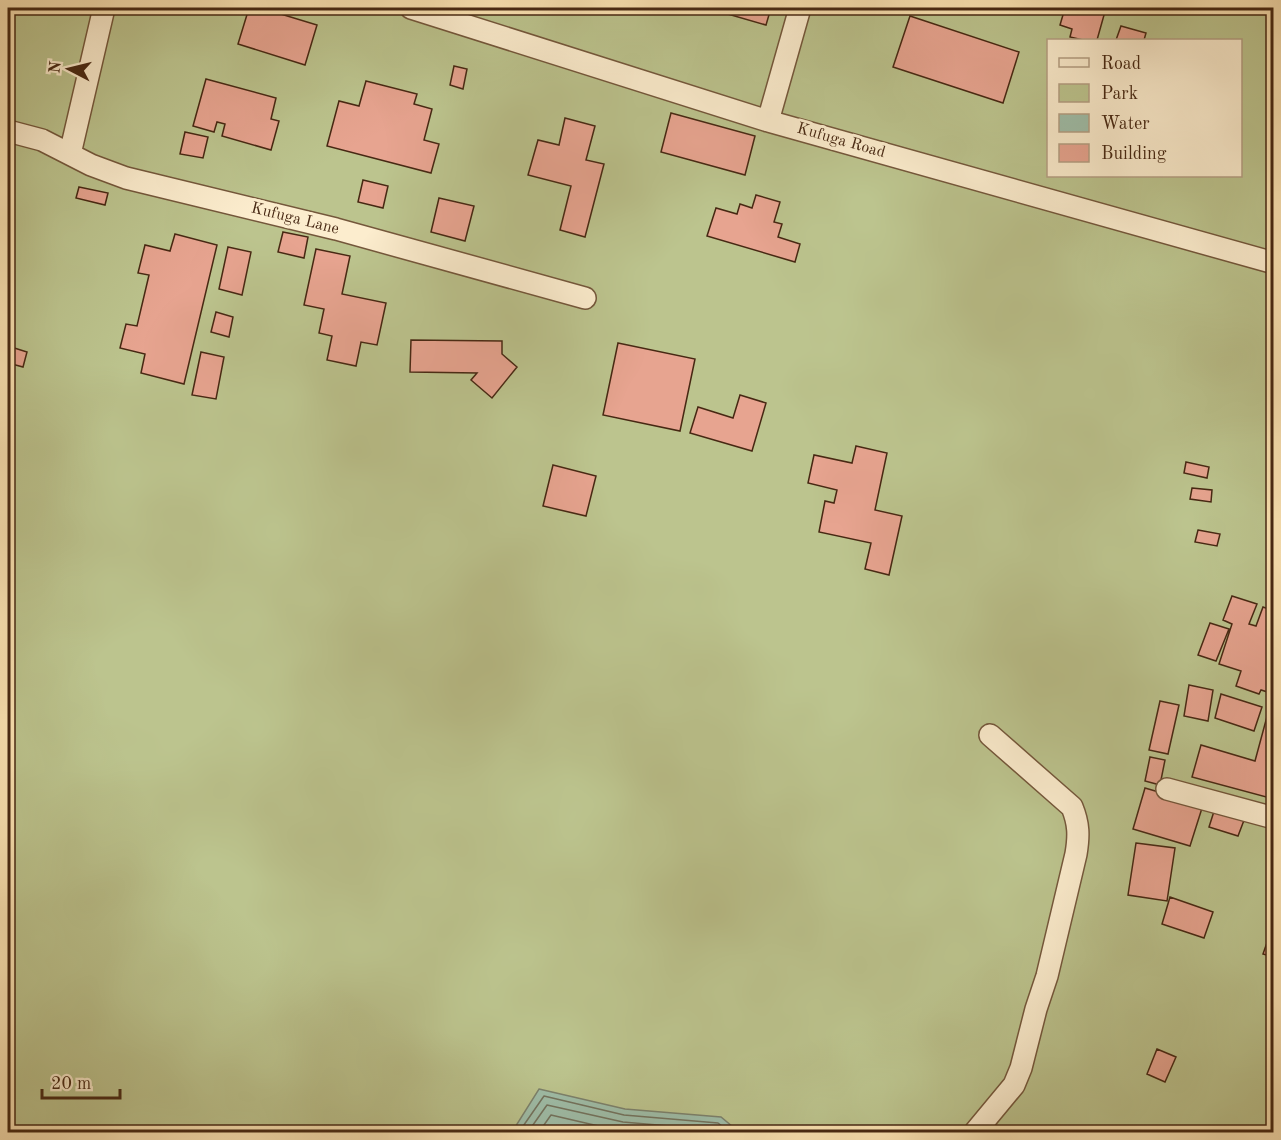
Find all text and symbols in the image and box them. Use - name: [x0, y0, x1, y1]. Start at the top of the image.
- north arrow: [39, 39, 99, 99]
- legend: [1047, 39, 1242, 177]
- text: Road: [1101, 55, 1141, 73]
- text: N: [47, 60, 65, 74]
- text: Park: [1101, 85, 1138, 103]
- text: Water: [1101, 115, 1150, 133]
- street label: Kufuga Road: [795, 121, 887, 161]
- text: Building: [1101, 145, 1167, 163]
- street label: Kufuga Lane: [249, 200, 341, 238]
- scale bar: [42, 1062, 120, 1100]
- text: 20 m: [51, 1075, 91, 1093]

